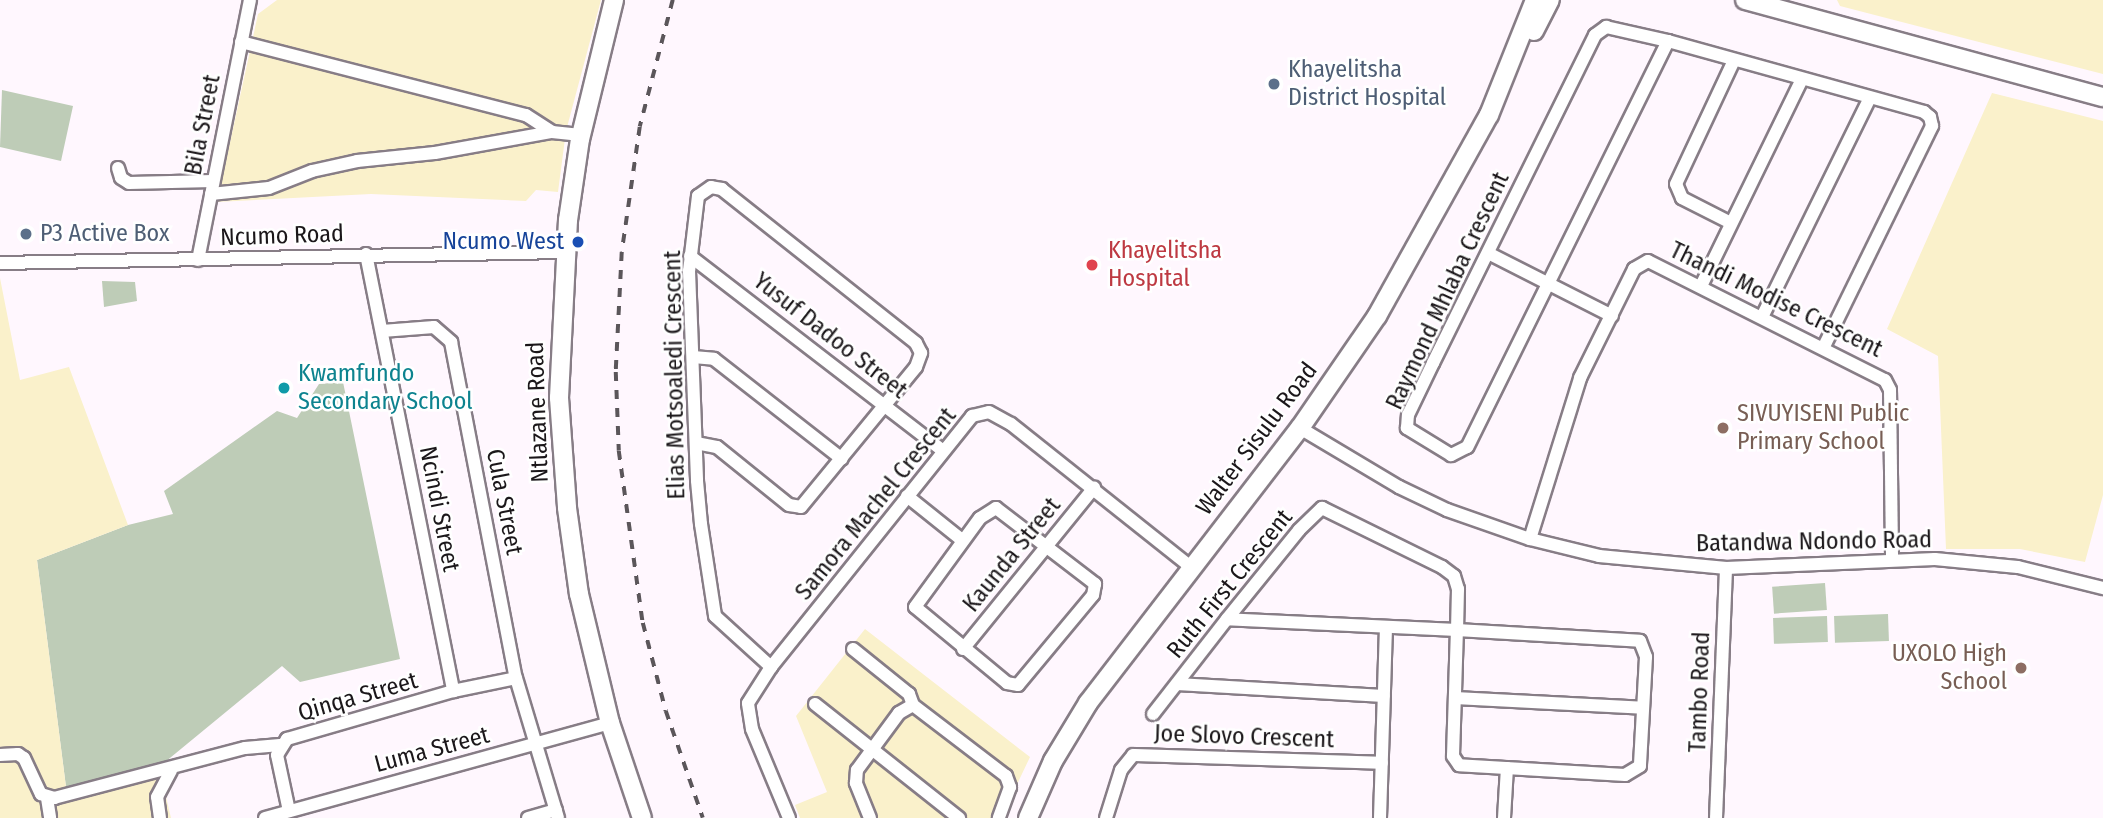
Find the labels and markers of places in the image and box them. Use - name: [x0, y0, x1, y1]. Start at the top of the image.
- place label: Khayelitsha District Hospital: [1288, 56, 1446, 112]
- marker: Khayelitsha District Hospital: [1266, 76, 1282, 92]
- place label: P3 Active Box: [40, 220, 169, 248]
- marker: P3 Active Box: [18, 226, 34, 242]
- place label: Ncumo West: [442, 228, 564, 256]
- marker: Ncumo West: [570, 234, 586, 250]
- place label: Khayelitsha Hospital: [1108, 237, 1222, 293]
- marker: Khayelitsha Hospital: [1082, 255, 1102, 275]
- place label: Kwamfundo Secondary School: [298, 360, 473, 416]
- marker: Kwamfundo Secondary School: [276, 380, 292, 396]
- place label: SIVUYISENI Public Primary School: [1737, 400, 1909, 456]
- marker: SIVUYISENI Public Primary School: [1715, 420, 1731, 436]
- place label: UXOLO High School: [1892, 640, 2007, 696]
- marker: UXOLO High School: [2013, 660, 2029, 676]

